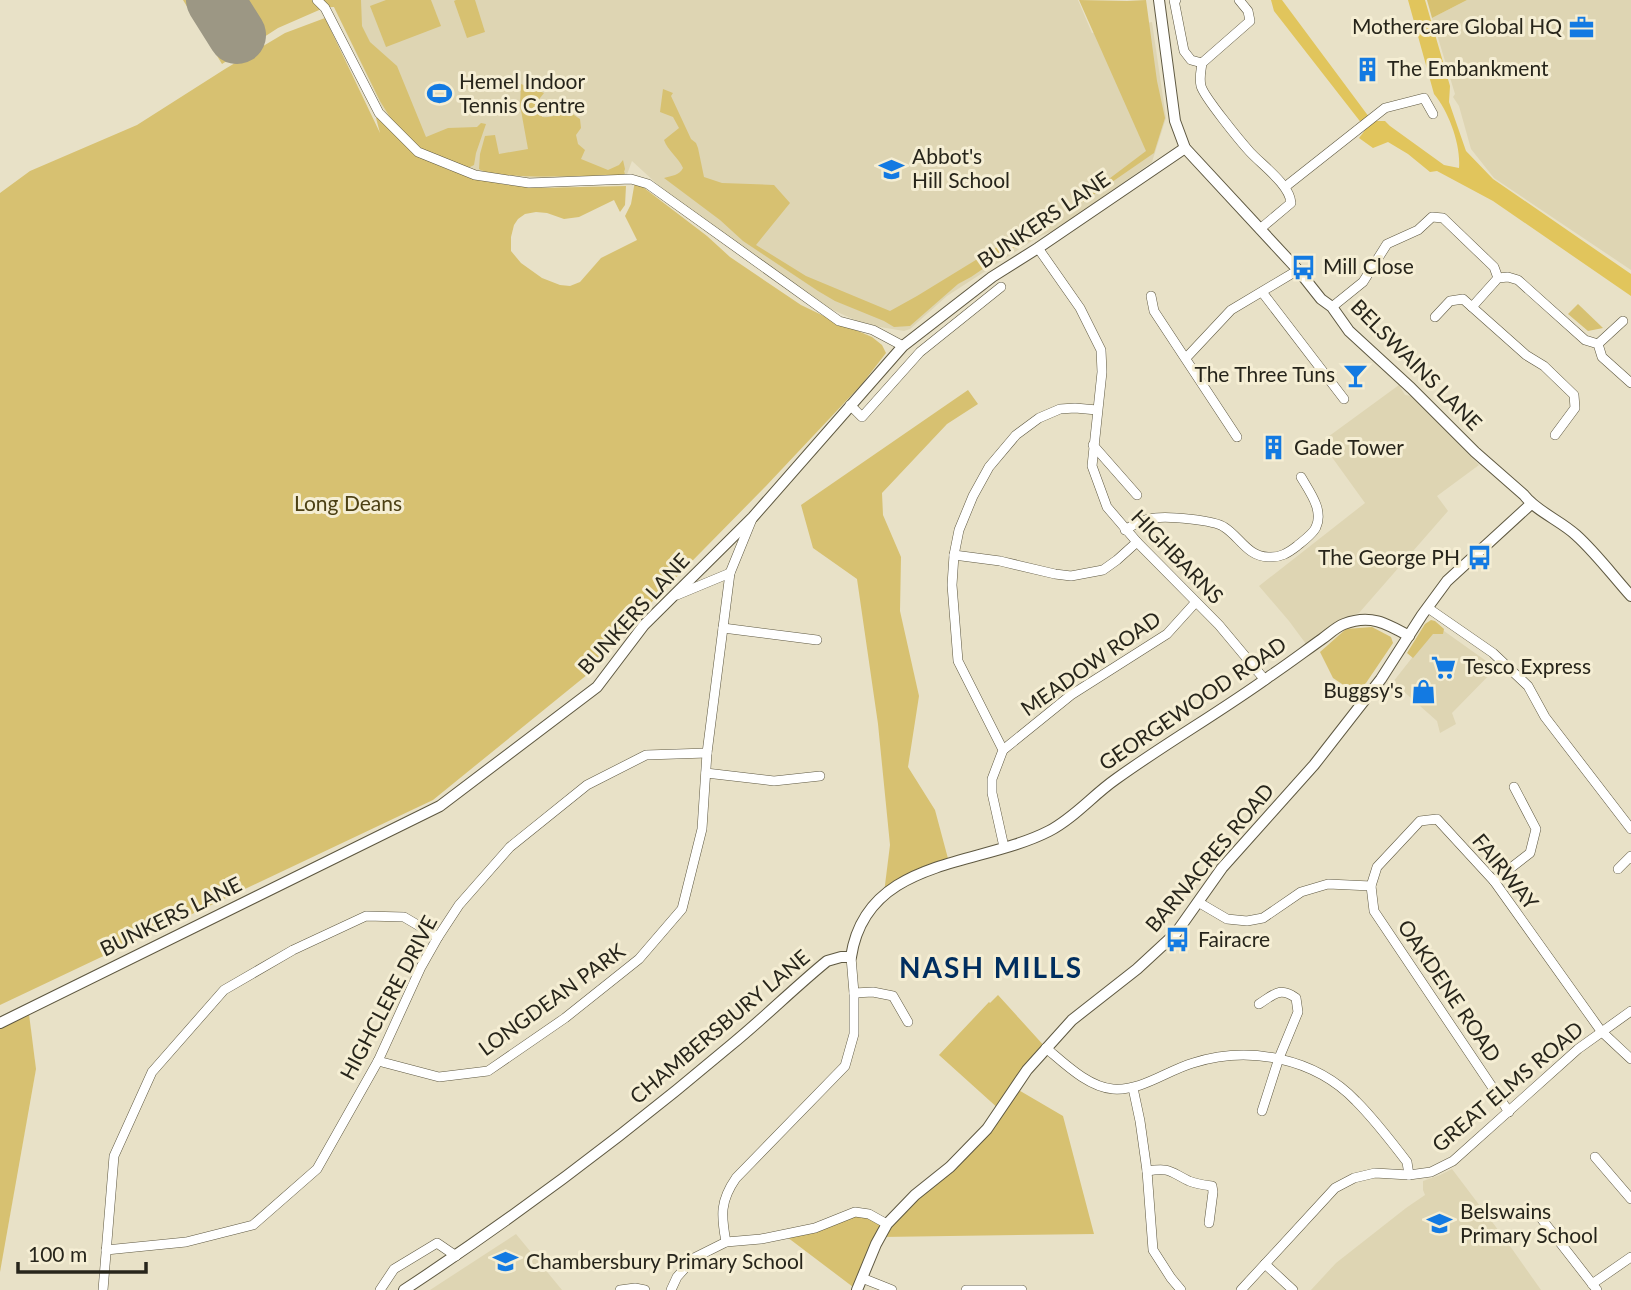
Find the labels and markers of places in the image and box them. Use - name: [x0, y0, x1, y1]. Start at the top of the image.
- place label: Mothercare Global HQ: [1352, 13, 1562, 38]
- office icon: Mothercare Global HQ: [1568, 13, 1596, 41]
- building icon: The Embankment: [1353, 55, 1381, 83]
- place label: The Embankment: [1387, 55, 1549, 80]
- place label: Hemel Indoor Tennis Centre: [459, 68, 586, 117]
- sports icon: Hemel Indoor Tennis Centre: [425, 80, 453, 108]
- place label: Abbot's Hill School: [912, 143, 1010, 192]
- school or university icon: Abbot's Hill School: [878, 155, 906, 183]
- bus stop icon: Mill Close: [1289, 253, 1317, 281]
- place label: Mill Close: [1323, 253, 1414, 278]
- place label: The Three Tuns: [1194, 361, 1335, 386]
- bar icon: The Three Tuns: [1341, 361, 1369, 389]
- building icon: Gade Tower: [1260, 434, 1288, 462]
- place label: Gade Tower: [1294, 434, 1404, 459]
- place label: The George PH: [1318, 544, 1460, 569]
- bus stop icon: The George PH: [1466, 544, 1494, 572]
- supermarket icon: Tesco Express: [1429, 653, 1457, 681]
- place label: Tesco Express: [1463, 653, 1591, 678]
- place label: Buggsy's: [1323, 677, 1403, 702]
- shop icon: Buggsy's: [1409, 677, 1437, 705]
- bus stop icon: Fairacre: [1164, 926, 1192, 954]
- place label: Fairacre: [1198, 926, 1270, 951]
- place label: Belswains Primary School: [1460, 1198, 1598, 1247]
- school or university icon: Belswains Primary School: [1426, 1210, 1454, 1238]
- school or university icon: Chambersbury Primary School: [492, 1248, 520, 1276]
- place label: Chambersbury Primary School: [526, 1248, 804, 1273]

